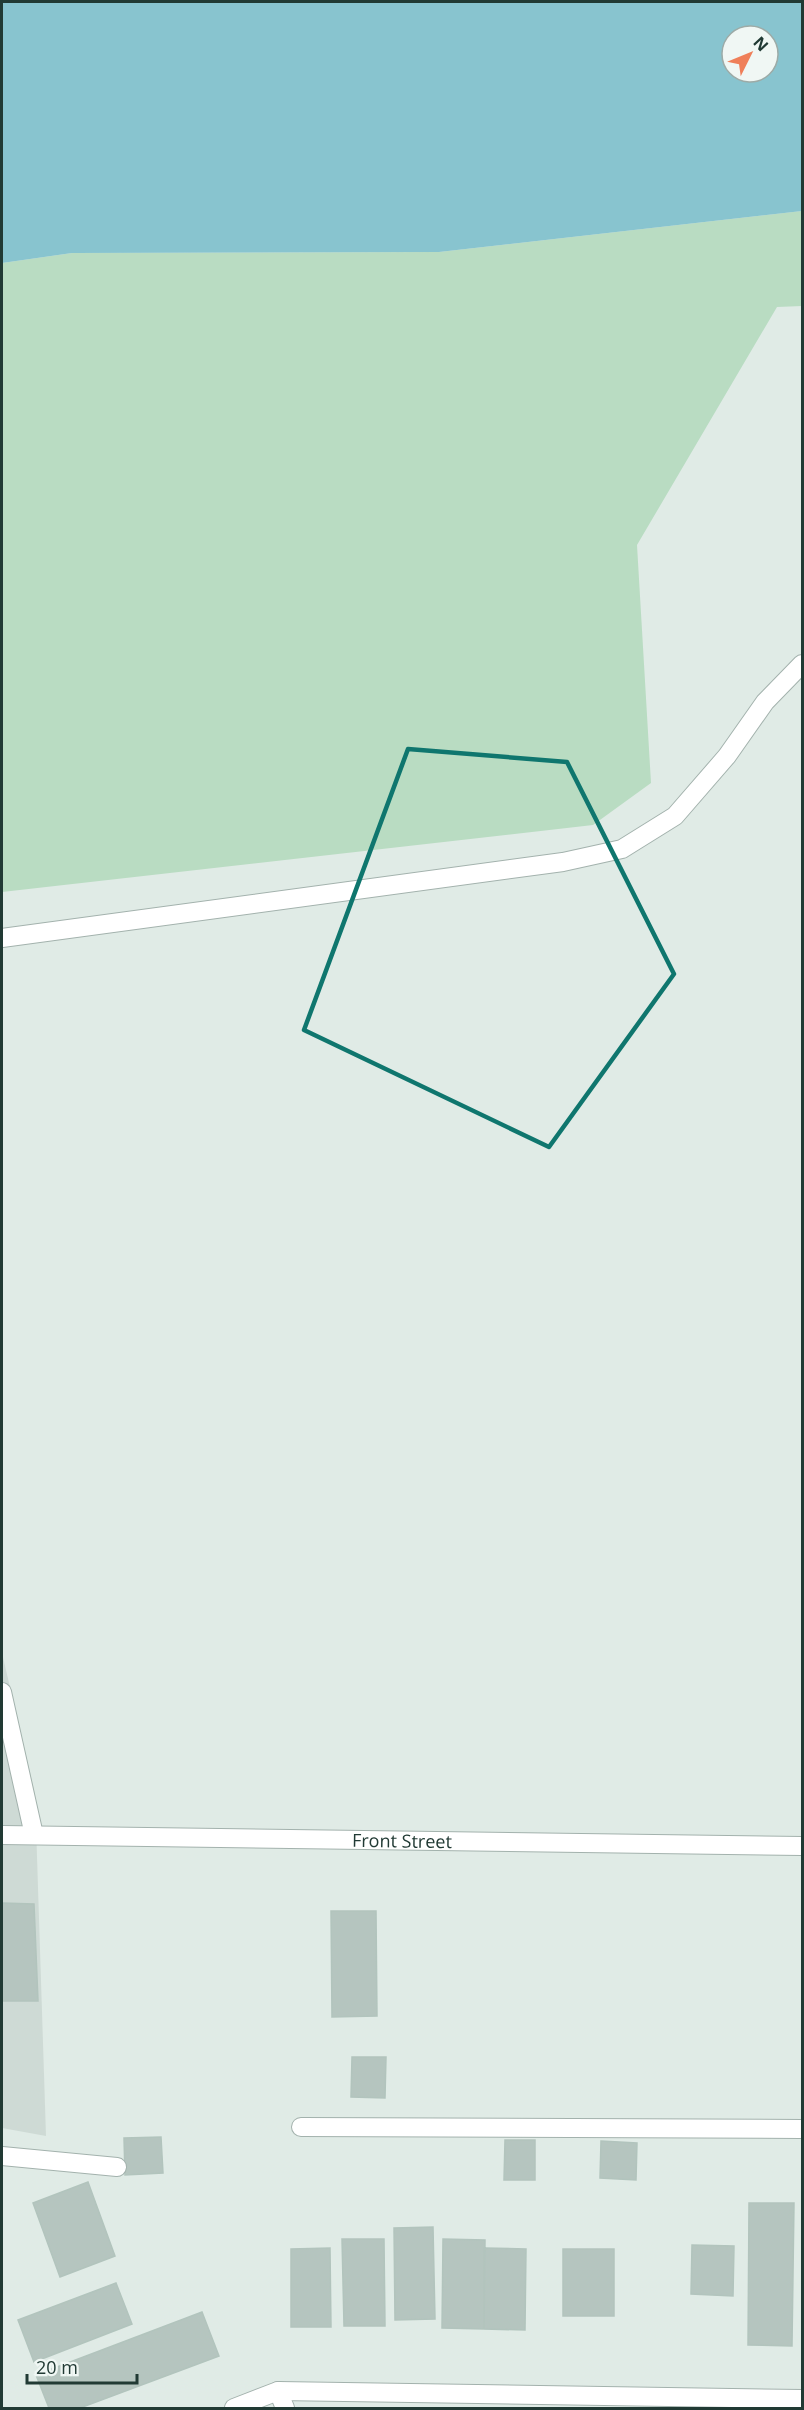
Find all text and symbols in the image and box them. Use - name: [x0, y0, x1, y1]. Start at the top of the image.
- north arrow: [720, 24, 780, 84]
- text: N: [748, 32, 773, 56]
- street label: Front Street: [352, 1828, 452, 1853]
- scale bar: [27, 2347, 136, 2385]
- text: 20 m: [36, 2355, 78, 2379]

